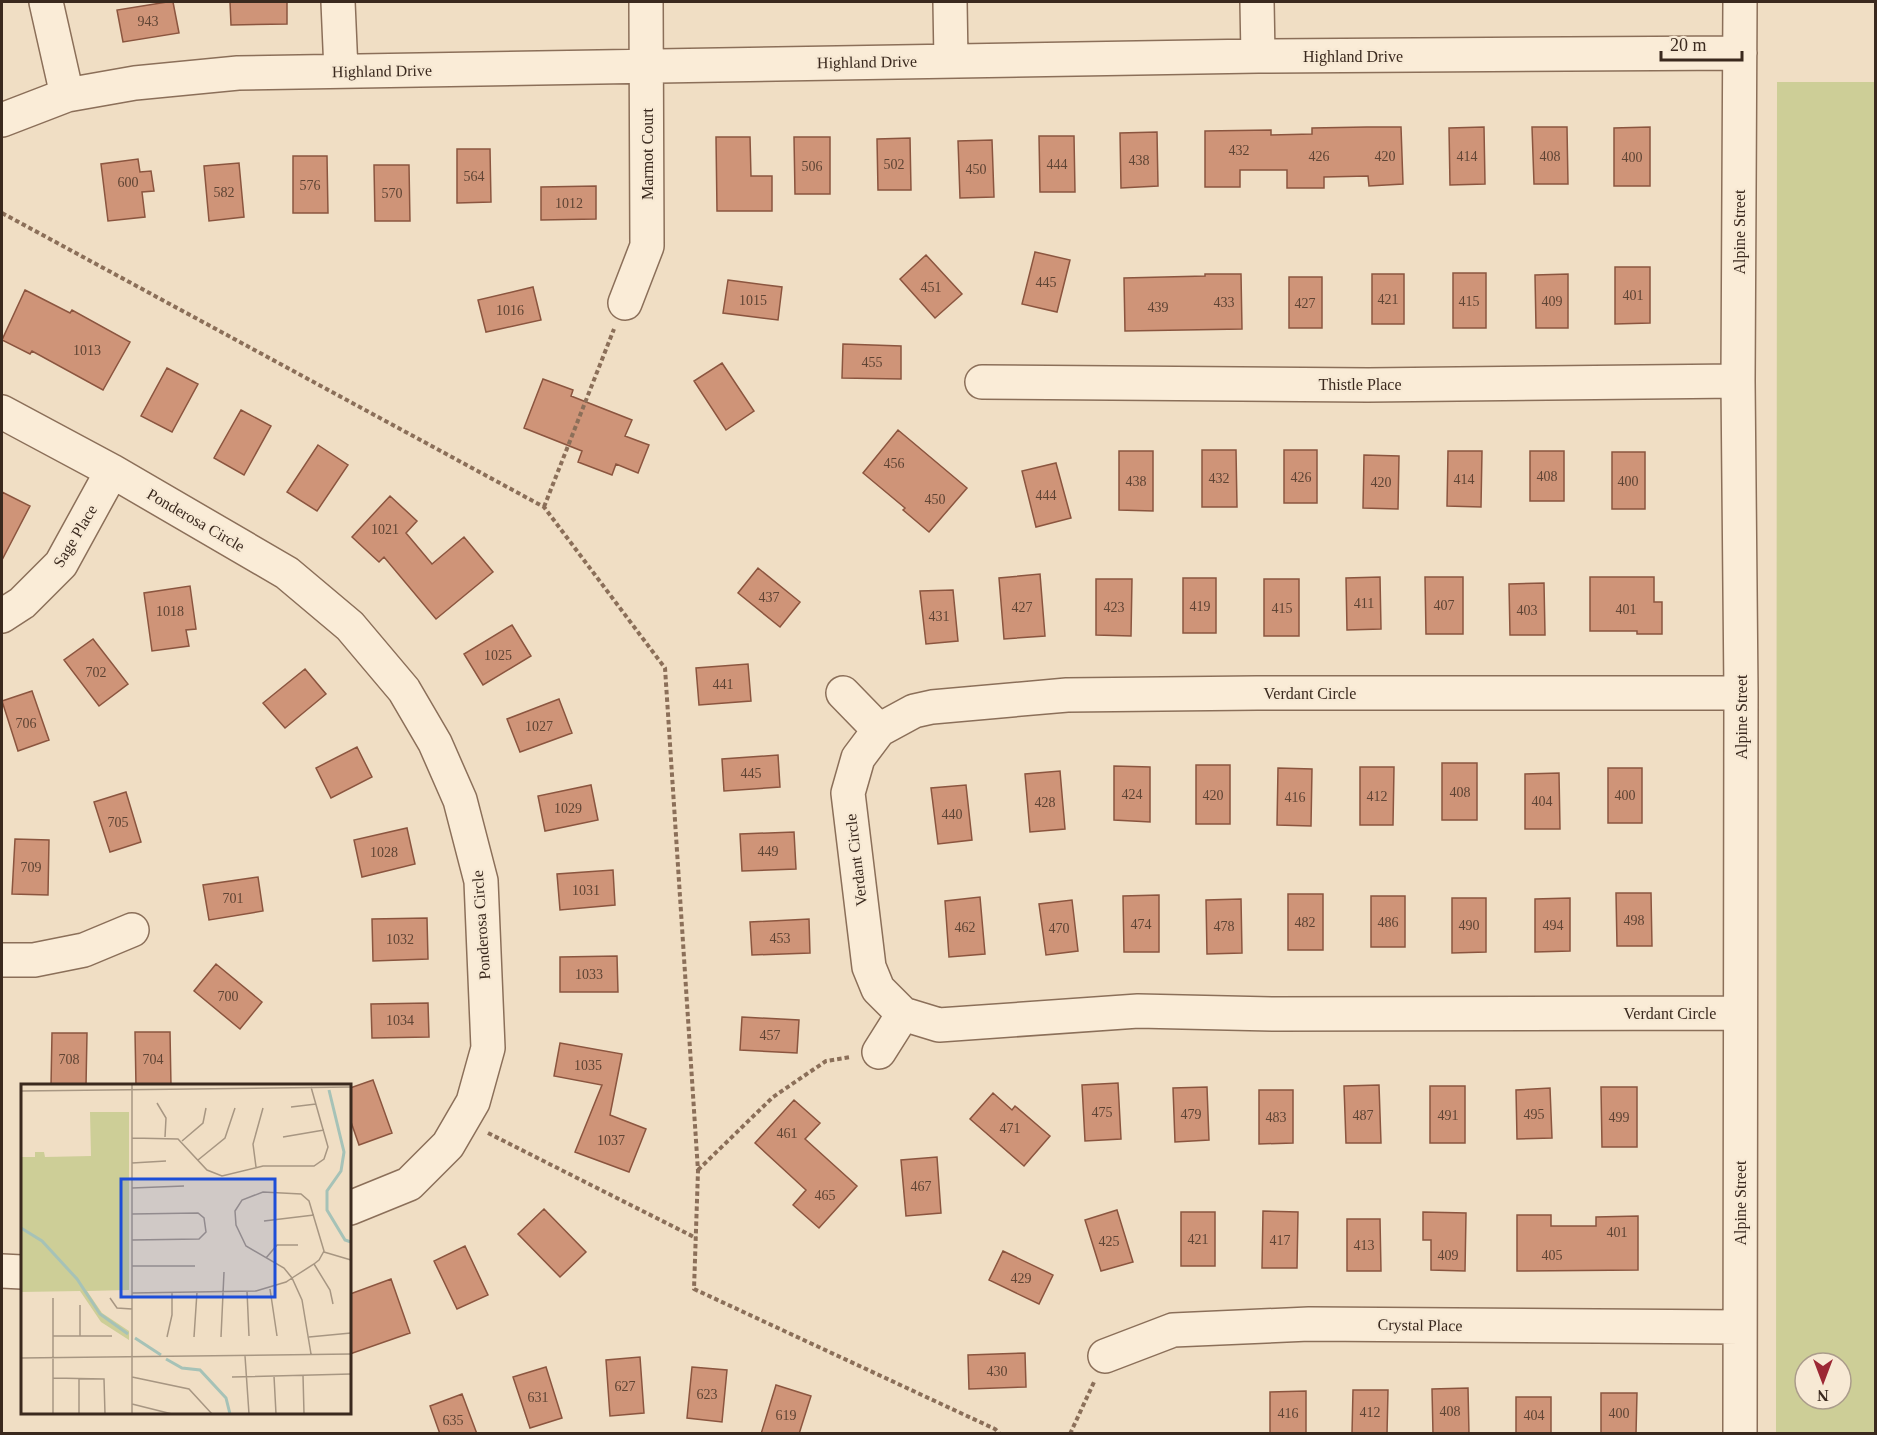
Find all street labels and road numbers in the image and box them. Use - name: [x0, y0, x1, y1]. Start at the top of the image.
- street label: Highland Drive: [1303, 48, 1403, 66]
- street label: Highland Drive: [817, 53, 917, 72]
- street label: Highland Drive: [332, 62, 432, 81]
- street label: Marmot Court: [639, 107, 656, 200]
- street label: Alpine Street: [1731, 189, 1749, 274]
- street label: Thistle Place: [1318, 376, 1402, 393]
- street label: Ponderosa Circle: [144, 485, 248, 555]
- street label: Sage Place: [50, 502, 101, 571]
- street label: Alpine Street: [1733, 674, 1751, 759]
- street label: Verdant Circle: [1264, 685, 1356, 702]
- street label: Verdant Circle: [842, 813, 870, 907]
- street label: Ponderosa Circle: [469, 870, 493, 980]
- street label: Verdant Circle: [1624, 1005, 1716, 1022]
- street label: Alpine Street: [1732, 1160, 1750, 1245]
- street label: Crystal Place: [1377, 1316, 1463, 1335]

